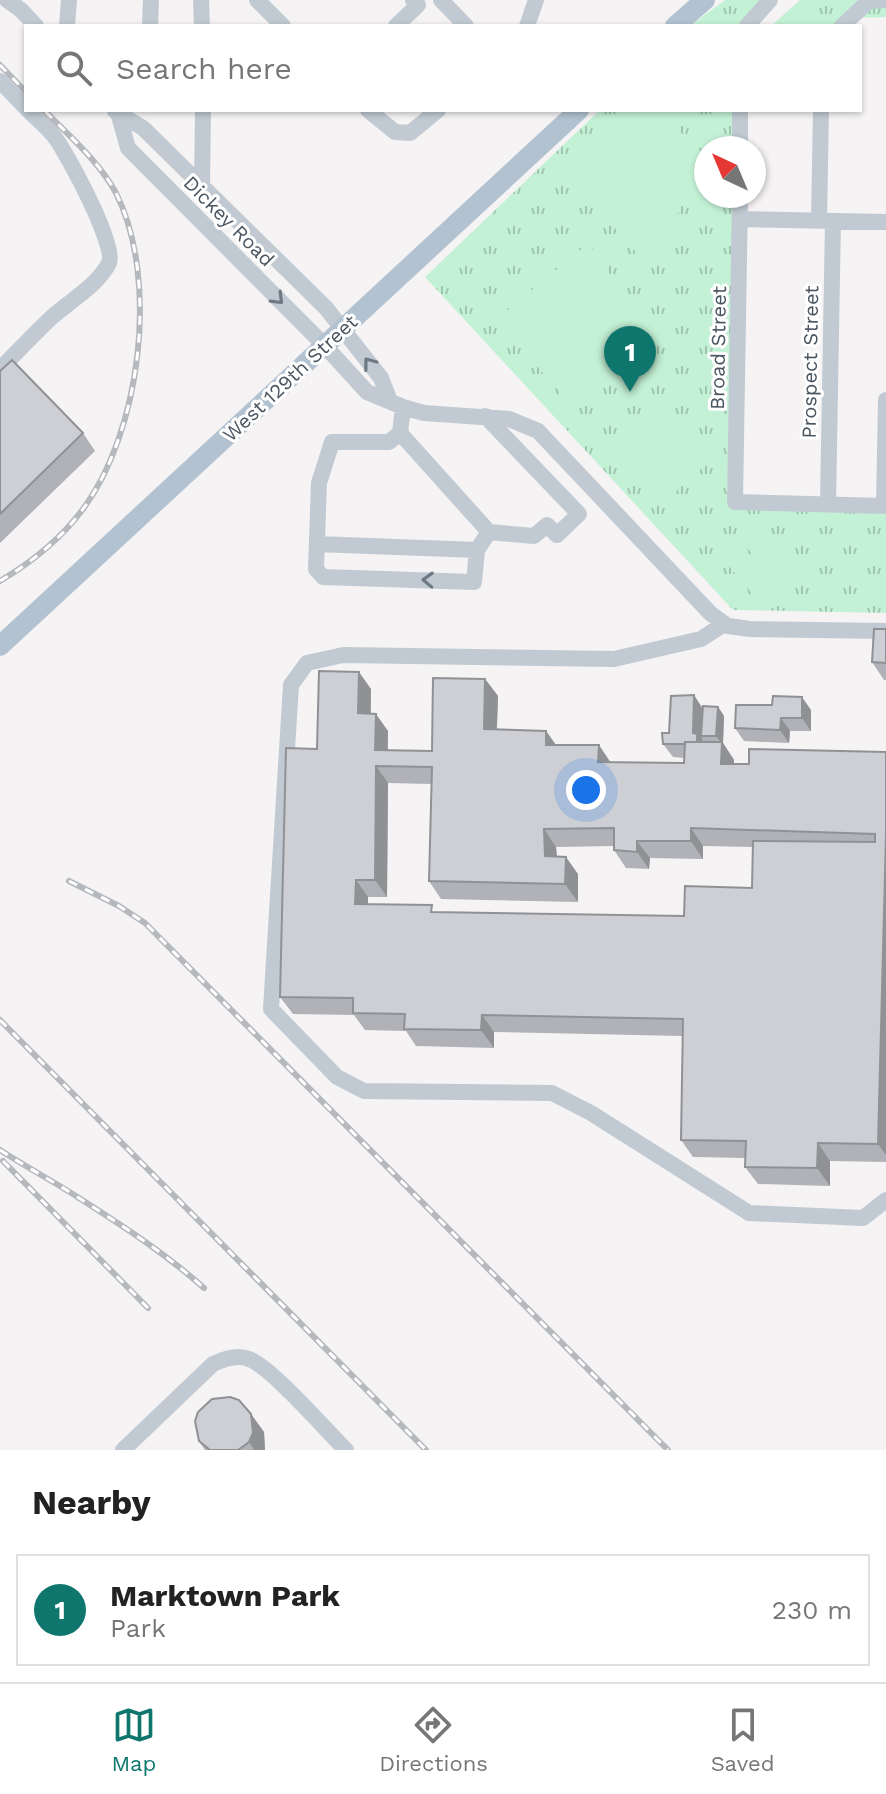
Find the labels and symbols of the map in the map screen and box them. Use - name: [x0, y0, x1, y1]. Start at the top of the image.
- north arrow: [694, 136, 766, 208]
- street label: Dickey Road: [179, 171, 279, 271]
- street label: Broad Street: [705, 285, 731, 410]
- street label: Prospect Street: [797, 285, 823, 439]
- one-way arrow: [269, 290, 283, 304]
- street label: West 129th Street: [218, 309, 363, 446]
- pin: 1: [604, 326, 656, 392]
- one-way arrow: [365, 357, 379, 372]
- one-way arrow: [421, 572, 434, 589]
- your location: [566, 770, 606, 810]

